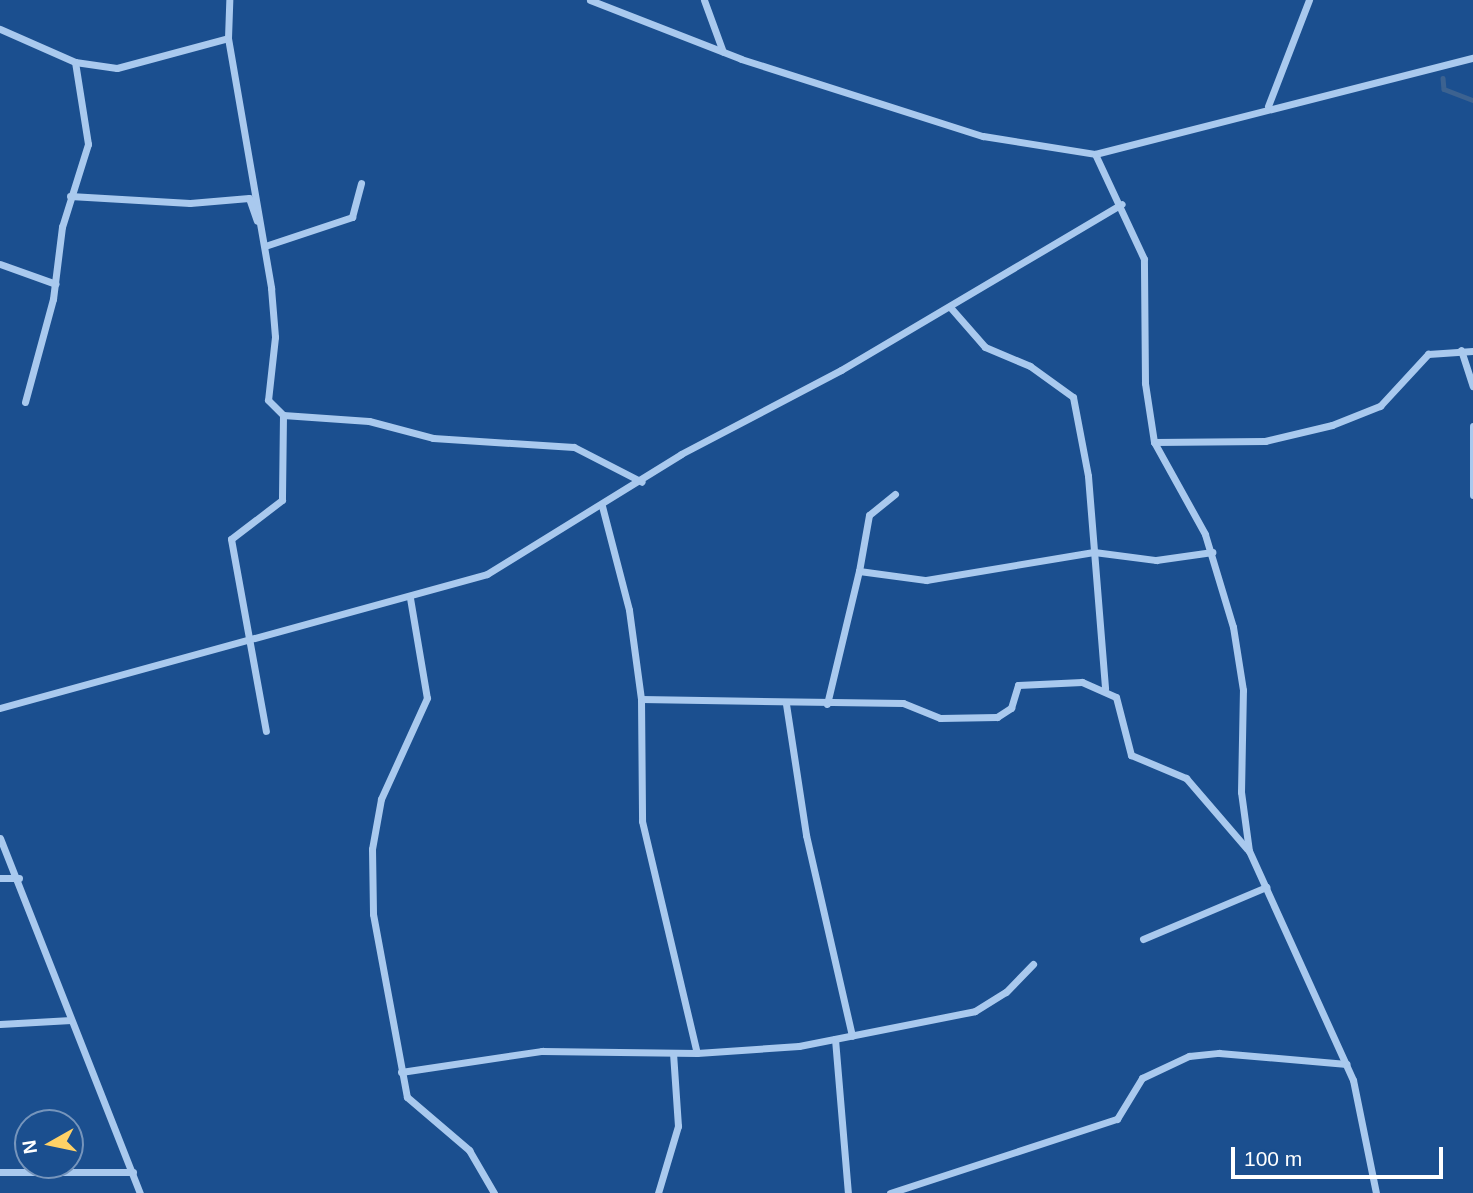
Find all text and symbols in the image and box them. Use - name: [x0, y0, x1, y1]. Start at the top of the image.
- north arrow: [14, 1109, 84, 1179]
- scale bar: [1235, 1134, 1447, 1178]
- text: N: [18, 1139, 41, 1155]
- text: 100 m: [1244, 1147, 1302, 1170]

